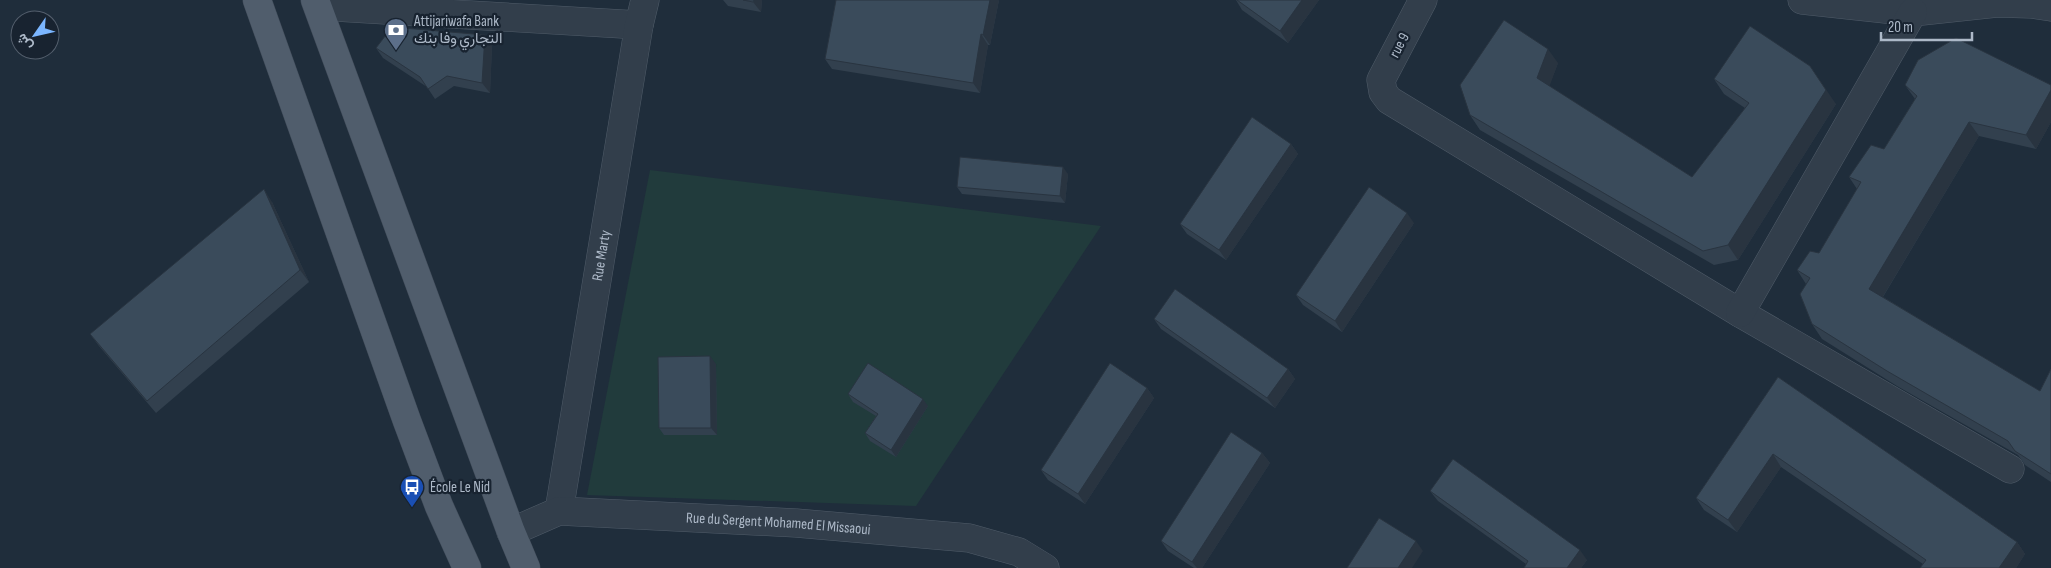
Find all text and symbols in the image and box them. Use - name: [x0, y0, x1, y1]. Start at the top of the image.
- north arrow: [10, 10, 60, 60]
- scale bar: [1881, 10, 1972, 42]
- place label: Attijariwafa Bank التجاري وفا بنك: [413, 12, 502, 51]
- bank icon: Attijariwafa Bank التجاري وفا بنك: [383, 17, 409, 51]
- text: 20 m: [1888, 18, 1913, 37]
- street label: rue 9: [1385, 29, 1414, 61]
- text: ش: [13, 30, 36, 54]
- street label: Rue Marty: [588, 228, 615, 282]
- bus stop icon: École Le Nid: [399, 474, 425, 508]
- place label: École Le Nid: [430, 478, 490, 497]
- street label: Rue du Sergent Mohamed El Missaoui: [686, 508, 871, 539]

